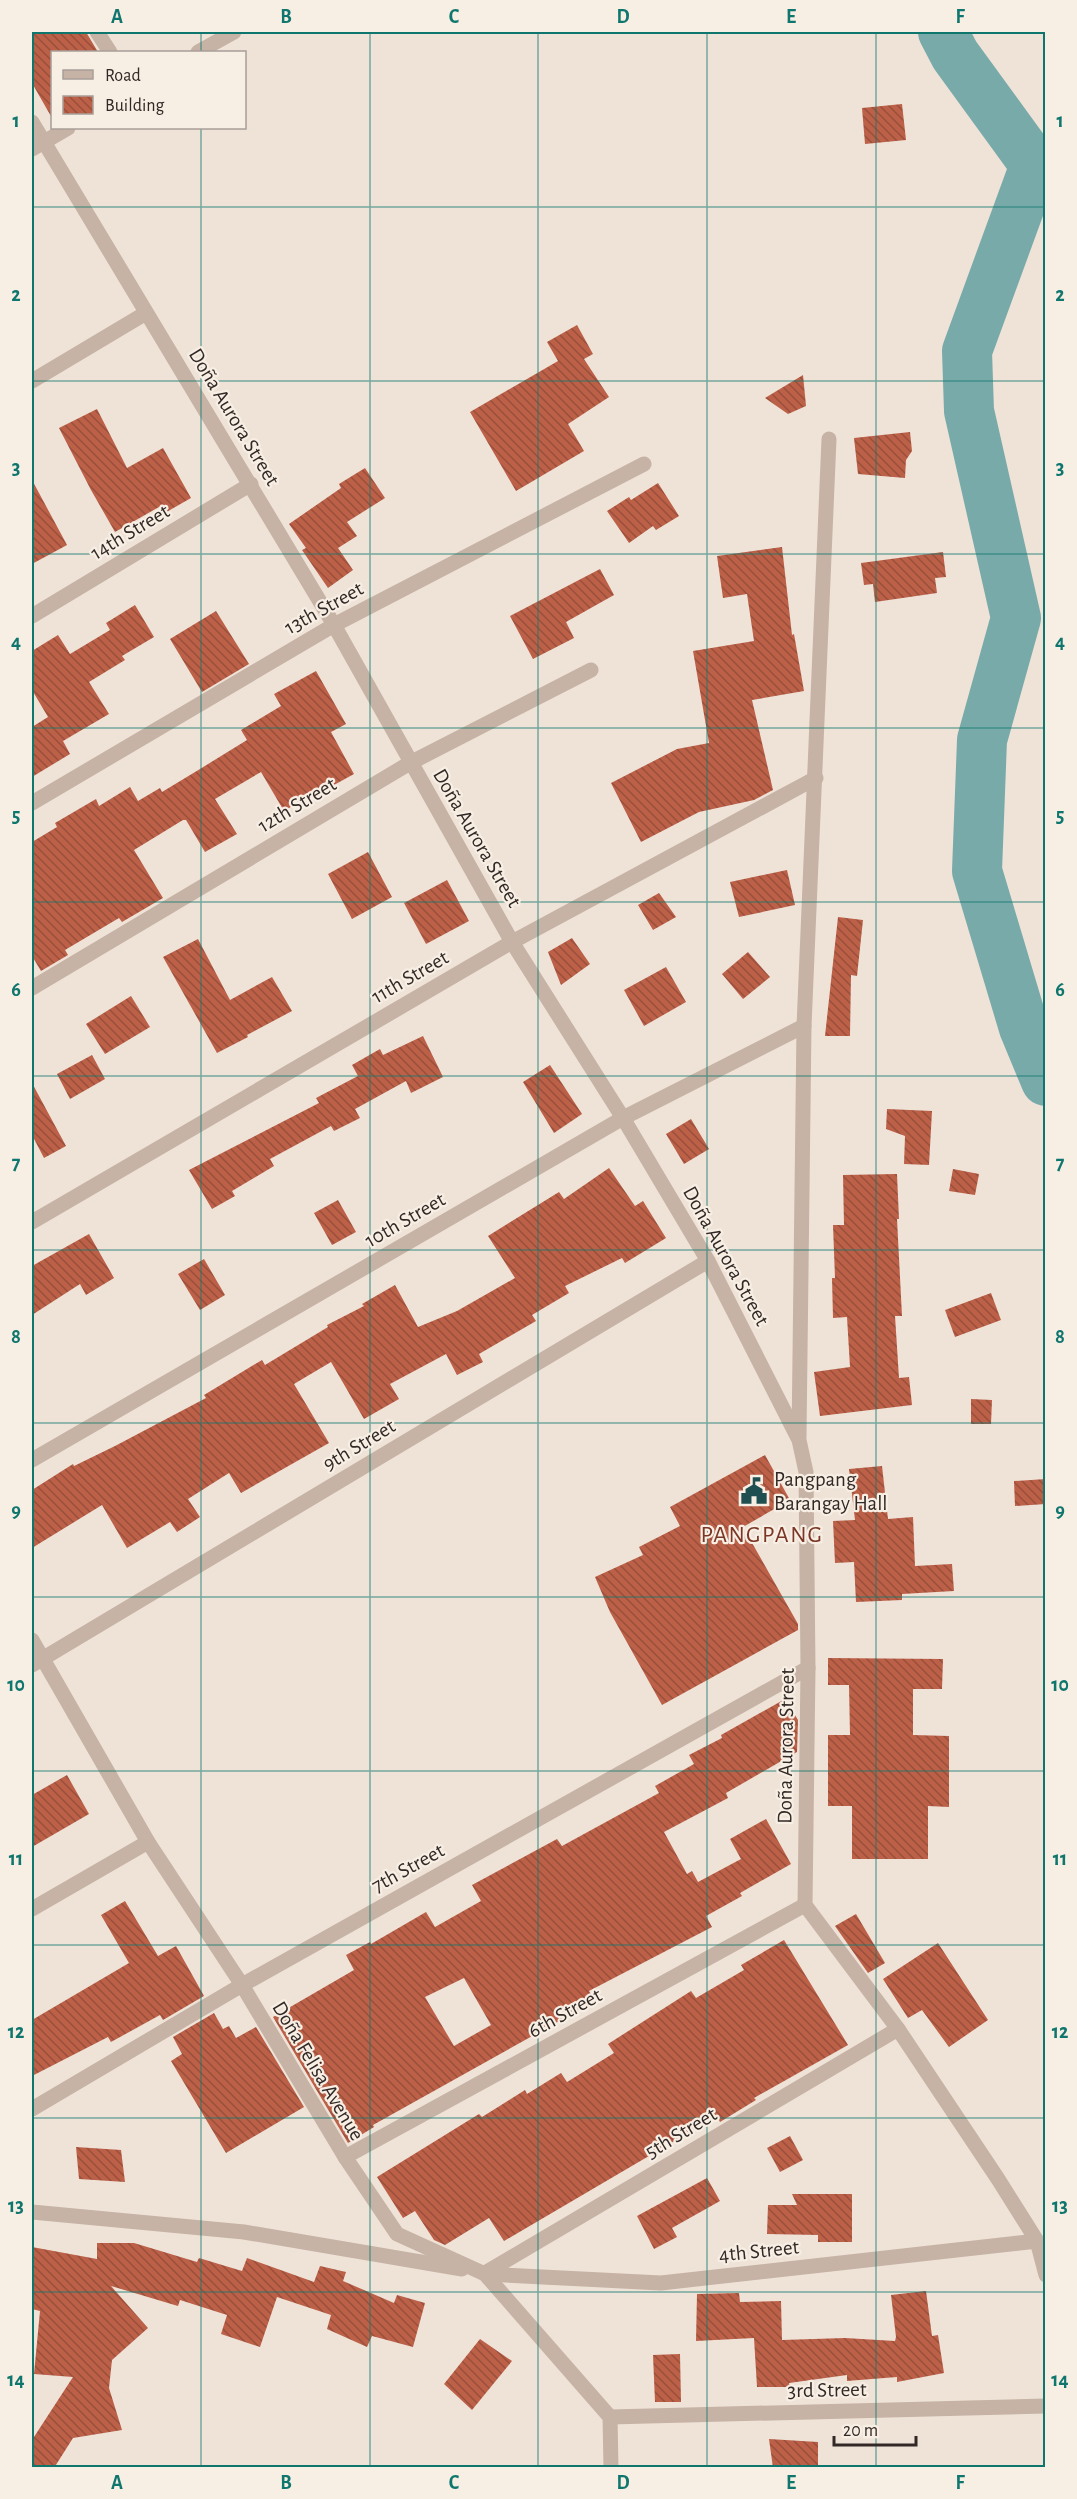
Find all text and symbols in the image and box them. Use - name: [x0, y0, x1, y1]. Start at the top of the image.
- text: A: [111, 7, 123, 27]
- text: B: [280, 7, 292, 27]
- text: C: [449, 7, 460, 27]
- text: D: [616, 7, 630, 27]
- text: E: [786, 7, 796, 27]
- text: F: [955, 7, 965, 27]
- legend: [51, 51, 246, 129]
- text: Road: [105, 67, 141, 85]
- text: Building: [105, 97, 165, 115]
- text: 1: [12, 111, 20, 131]
- text: 1: [1056, 111, 1064, 131]
- text: 2: [11, 285, 21, 305]
- text: 2: [1055, 285, 1065, 305]
- street label: Doña Aurora Street: [185, 345, 283, 489]
- text: 3: [12, 458, 20, 478]
- text: 3: [1056, 458, 1064, 478]
- street label: 14th Street: [87, 500, 173, 564]
- street label: 13th Street: [281, 578, 367, 638]
- text: 4: [11, 632, 21, 652]
- text: 4: [1055, 632, 1065, 652]
- street label: Doña Aurora Street: [429, 765, 525, 911]
- street label: 12th Street: [254, 773, 340, 836]
- text: 5: [12, 806, 20, 826]
- text: 5: [1056, 806, 1064, 826]
- street label: 11th Street: [368, 947, 452, 1007]
- text: 6: [11, 980, 21, 1000]
- text: 6: [1055, 980, 1065, 1000]
- text: 7: [12, 1153, 21, 1173]
- text: 7: [1056, 1153, 1065, 1173]
- street label: Doña Aurora Street: [679, 1183, 773, 1330]
- street label: 10th Street: [361, 1189, 449, 1251]
- text: 8: [11, 1327, 21, 1347]
- text: 8: [1055, 1327, 1065, 1347]
- street label: 9th Street: [319, 1415, 399, 1475]
- place label: Pangpang Barangay Hall: [774, 1469, 888, 1514]
- public building icon: Pangpang Barangay Hall: [739, 1476, 769, 1506]
- text: 9: [11, 1501, 21, 1521]
- text: 9: [1055, 1501, 1065, 1521]
- district label: PANGPANG: [700, 1523, 824, 1547]
- street label: Doña Aurora Street: [774, 1668, 798, 1824]
- text: 10: [7, 1675, 25, 1695]
- text: 10: [1051, 1675, 1069, 1695]
- street label: 7th Street: [368, 1839, 448, 1896]
- text: 11: [9, 1849, 23, 1869]
- text: 11: [1053, 1849, 1067, 1869]
- street label: 6th Street: [525, 1984, 606, 2042]
- street label: Doña Felisa Avenue: [268, 1998, 368, 2144]
- text: 12: [8, 2022, 24, 2042]
- text: 12: [1052, 2022, 1068, 2042]
- street label: 5th Street: [642, 2103, 721, 2162]
- text: 13: [8, 2196, 24, 2216]
- text: 13: [1052, 2196, 1068, 2216]
- street label: 4th Street: [718, 2236, 800, 2266]
- text: 14: [7, 2370, 25, 2390]
- text: 14: [1051, 2370, 1069, 2390]
- street label: 3rd Street: [787, 2379, 867, 2401]
- scale bar: [834, 2409, 916, 2447]
- text: 20 m: [843, 2422, 878, 2440]
- text: A: [111, 2473, 123, 2493]
- text: B: [280, 2473, 292, 2493]
- text: C: [449, 2473, 460, 2493]
- text: D: [616, 2473, 630, 2493]
- text: E: [786, 2473, 796, 2493]
- text: F: [955, 2473, 965, 2493]

